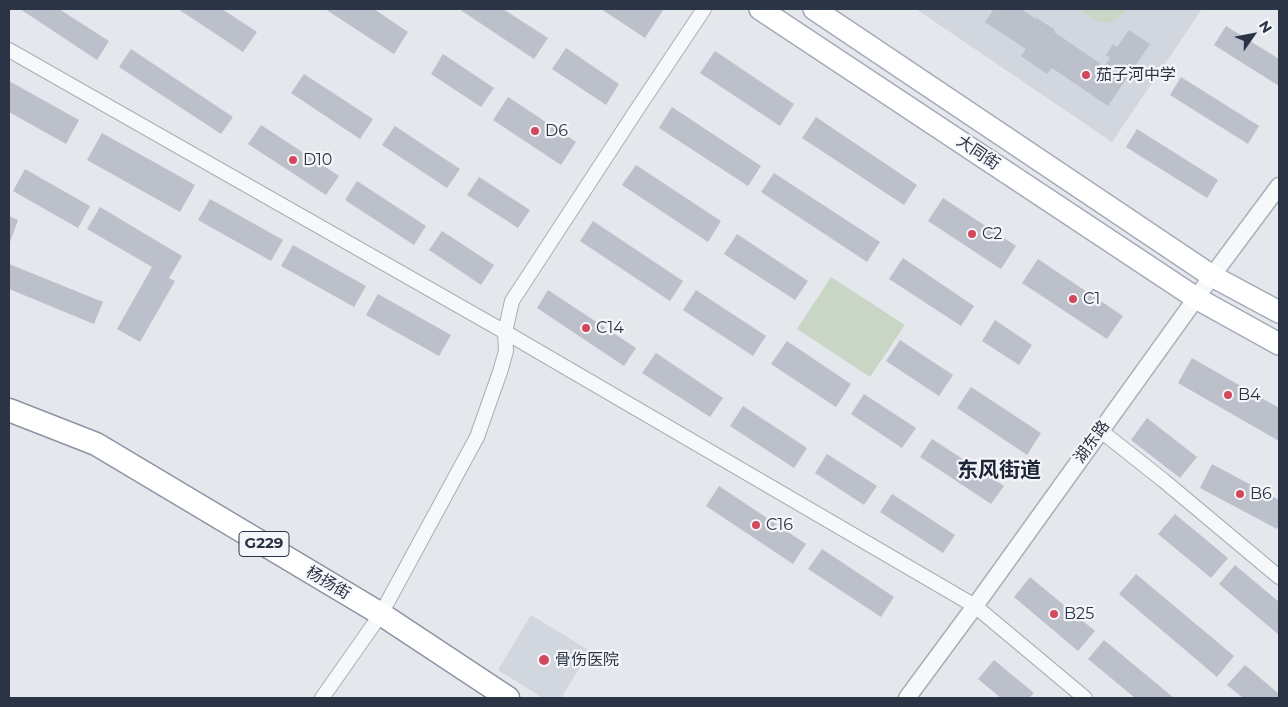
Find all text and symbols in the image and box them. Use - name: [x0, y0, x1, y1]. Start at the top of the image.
- north arrow: [1228, 10, 1278, 60]
- text: N: [1255, 17, 1276, 36]
- place label: 茄子河中学: [1096, 65, 1176, 85]
- marker: 茄子河中学: [1080, 69, 1092, 81]
- place label: D6: [545, 121, 568, 141]
- marker: D6: [529, 125, 541, 137]
- street label: 大同街: [953, 132, 1003, 174]
- place label: D10: [303, 150, 332, 170]
- marker: D10: [287, 154, 299, 166]
- place label: C2: [982, 224, 1002, 244]
- marker: C2: [966, 228, 978, 240]
- place label: C1: [1083, 289, 1100, 309]
- marker: C1: [1067, 293, 1079, 305]
- place label: C14: [596, 318, 624, 338]
- marker: C14: [580, 322, 592, 334]
- place label: B4: [1238, 385, 1261, 405]
- marker: B4: [1222, 389, 1234, 401]
- street label: 湖东路: [1070, 417, 1114, 467]
- district label: 东风街道: [957, 458, 1041, 484]
- place label: B6: [1250, 484, 1272, 504]
- marker: B6: [1234, 488, 1246, 500]
- place label: C16: [766, 515, 793, 535]
- marker: C16: [750, 519, 762, 531]
- road number: G229: [239, 532, 289, 556]
- street label: 杨扬街: [302, 562, 354, 604]
- place label: B25: [1064, 604, 1094, 624]
- marker: B25: [1048, 608, 1060, 620]
- place label: 骨伤医院: [555, 650, 619, 670]
- marker: 骨伤医院: [537, 653, 551, 667]

